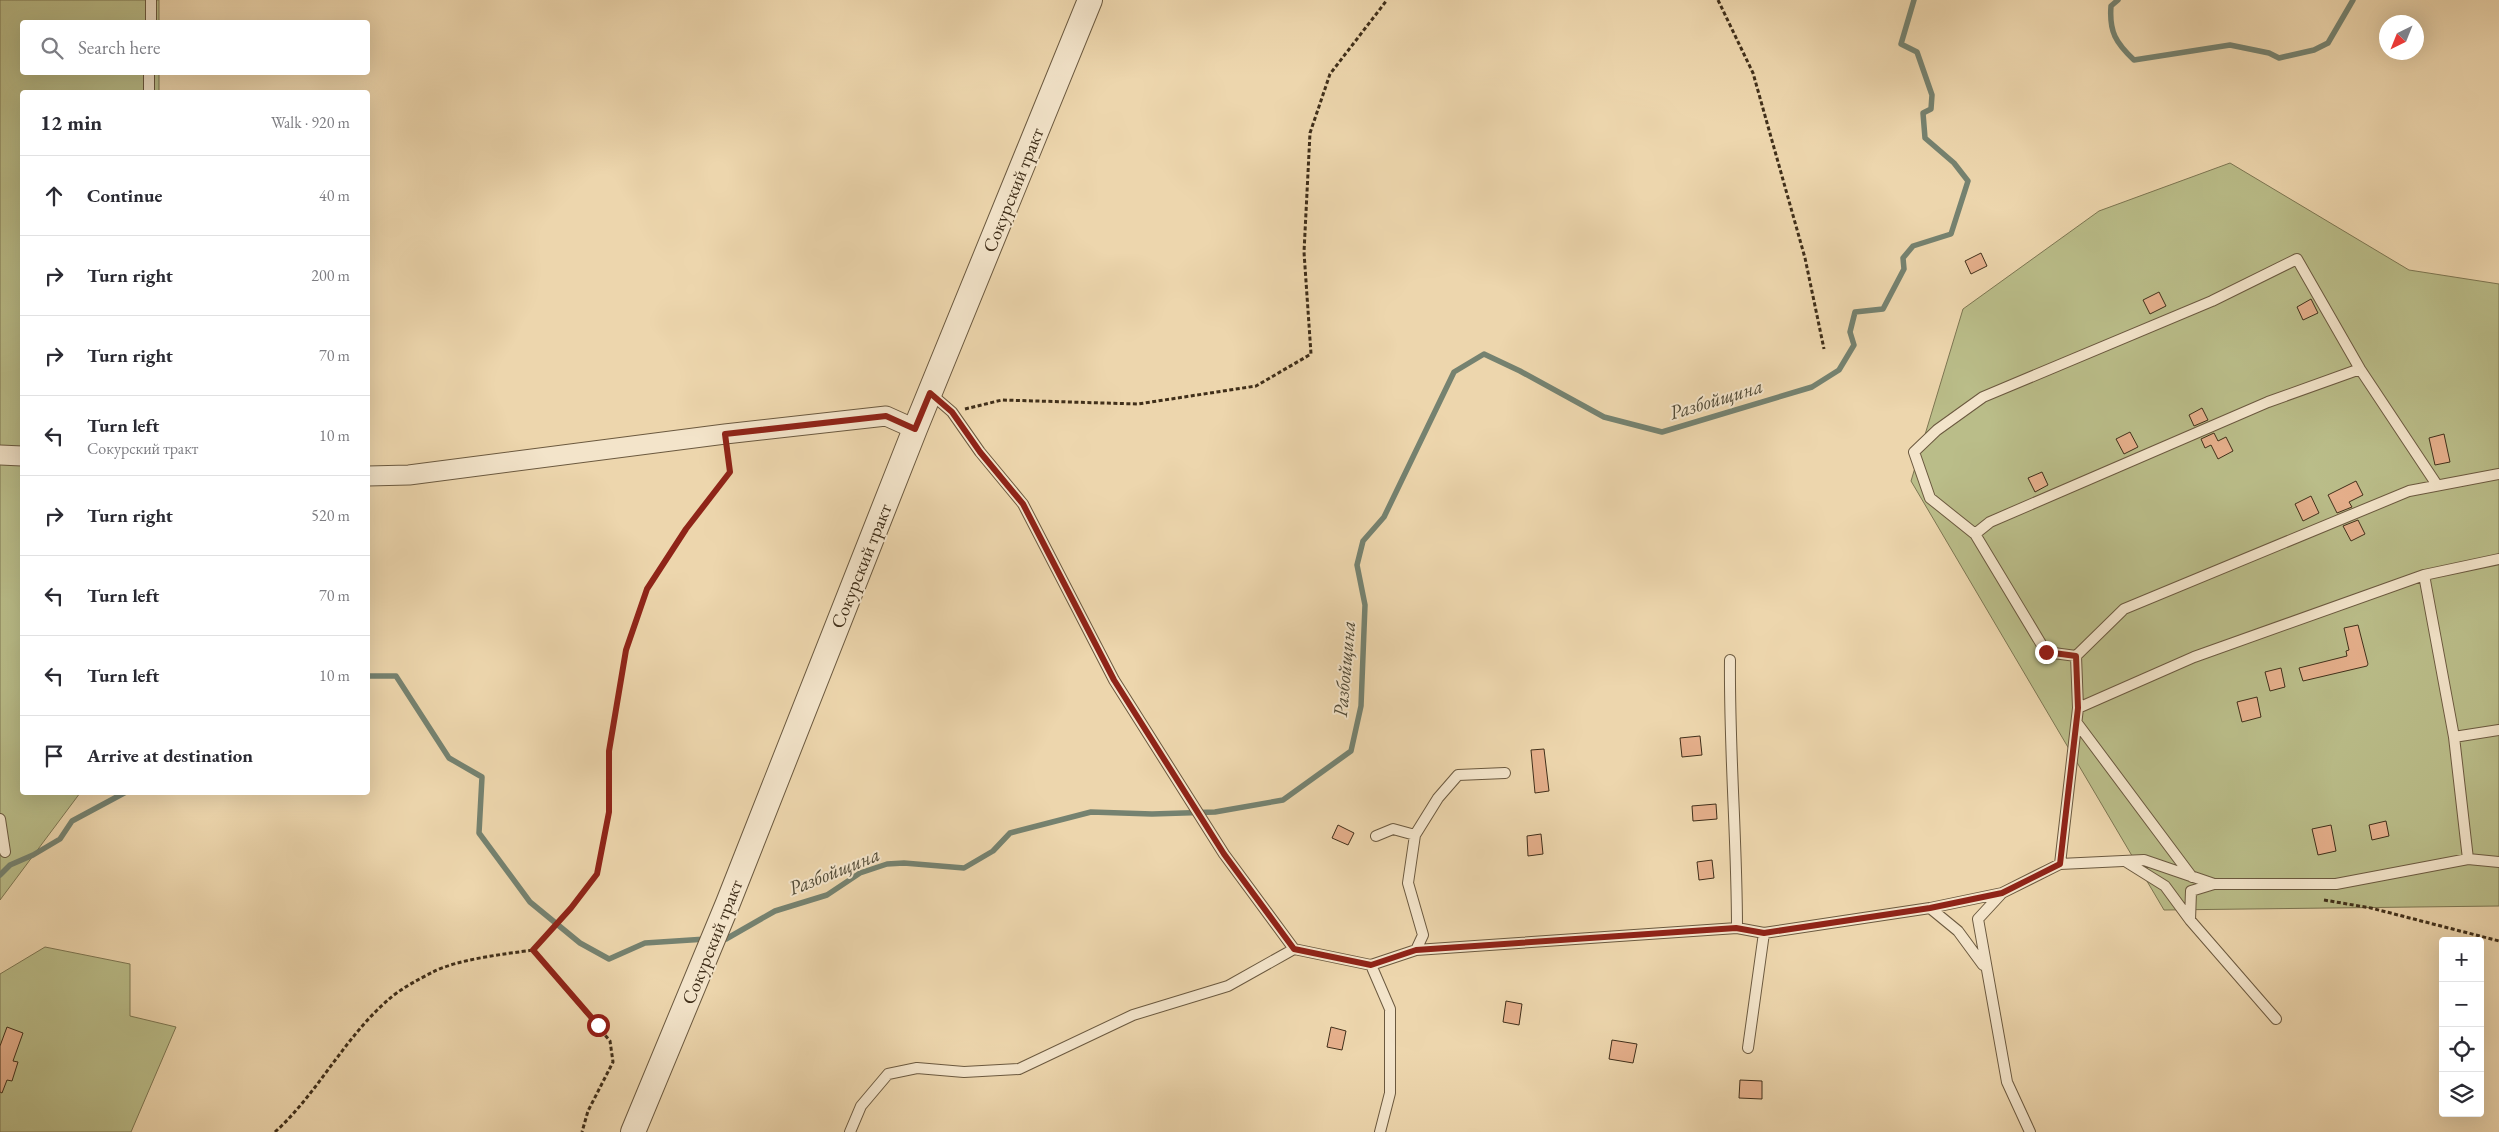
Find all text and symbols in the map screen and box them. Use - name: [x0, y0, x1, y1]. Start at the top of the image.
- north arrow: [2379, 15, 2424, 60]
- search box: [20, 20, 370, 75]
- icon: search: [38, 34, 66, 62]
- text: Search here: [78, 35, 160, 60]
- text: 12 min: [40, 109, 102, 136]
- text: Walk · 920 m: [271, 112, 350, 133]
- street label: Сокурский тракт: [977, 124, 1049, 256]
- icon: ahead: [40, 182, 68, 210]
- text: Continue: [87, 183, 162, 208]
- text: 40 m: [319, 185, 350, 206]
- icon: right: [40, 262, 68, 290]
- text: Turn right: [87, 263, 173, 288]
- text: 200 m: [311, 265, 350, 286]
- icon: right: [40, 342, 68, 370]
- text: Turn right: [87, 343, 173, 368]
- text: 70 m: [319, 345, 350, 366]
- water label: Разбойщина: [1666, 372, 1766, 426]
- text: Turn left: [87, 413, 159, 438]
- icon: left: [40, 422, 68, 450]
- text: 10 m: [319, 425, 350, 446]
- text: Сокурский тракт: [87, 438, 198, 459]
- street label: Сокурский тракт: [825, 500, 897, 632]
- icon: right: [40, 502, 68, 530]
- text: Turn right: [87, 503, 173, 528]
- text: 520 m: [311, 505, 350, 526]
- icon: left: [40, 582, 68, 610]
- text: Turn left: [87, 583, 159, 608]
- text: 70 m: [319, 585, 350, 606]
- water label: Разбойщина: [1327, 620, 1361, 718]
- route end: [2035, 641, 2058, 664]
- icon: left: [40, 662, 68, 690]
- text: Turn left: [87, 663, 159, 688]
- text: 10 m: [319, 665, 350, 686]
- icon: arrive: [40, 742, 68, 770]
- text: Arrive at destination: [87, 743, 253, 768]
- water label: Разбойщина: [784, 841, 884, 901]
- street label: Сокурский тракт: [676, 876, 748, 1008]
- map controls: [2439, 937, 2484, 1117]
- button: +: [2439, 937, 2484, 982]
- button: −: [2439, 982, 2484, 1027]
- route start: [587, 1014, 610, 1037]
- button: locate: [2439, 1027, 2484, 1072]
- button: layers: [2439, 1072, 2484, 1117]

